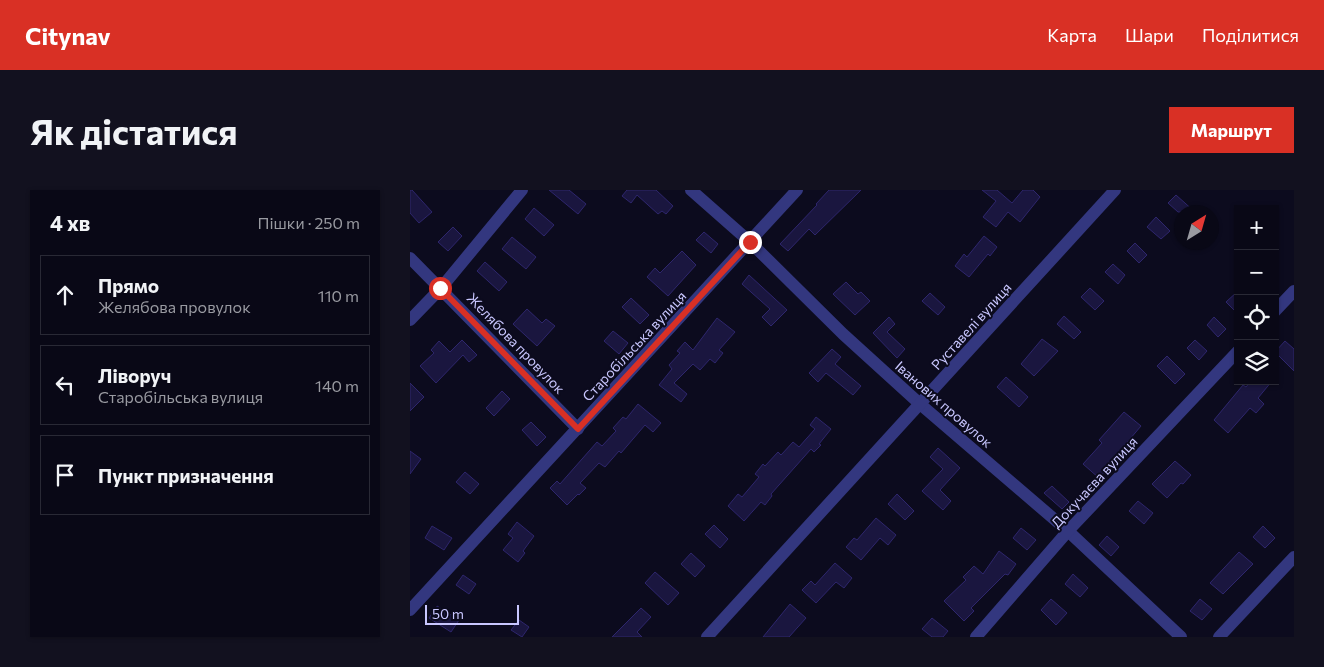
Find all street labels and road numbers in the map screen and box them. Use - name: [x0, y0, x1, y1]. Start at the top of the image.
- street label: Руставелі вулиця: [927, 279, 1015, 373]
- street label: Старобільська вулиця: [579, 287, 689, 405]
- street label: Желябова провулок: [463, 289, 569, 397]
- street label: Іванових провулок: [892, 357, 996, 451]
- street label: Докучаєва вулиця: [1047, 433, 1141, 531]

